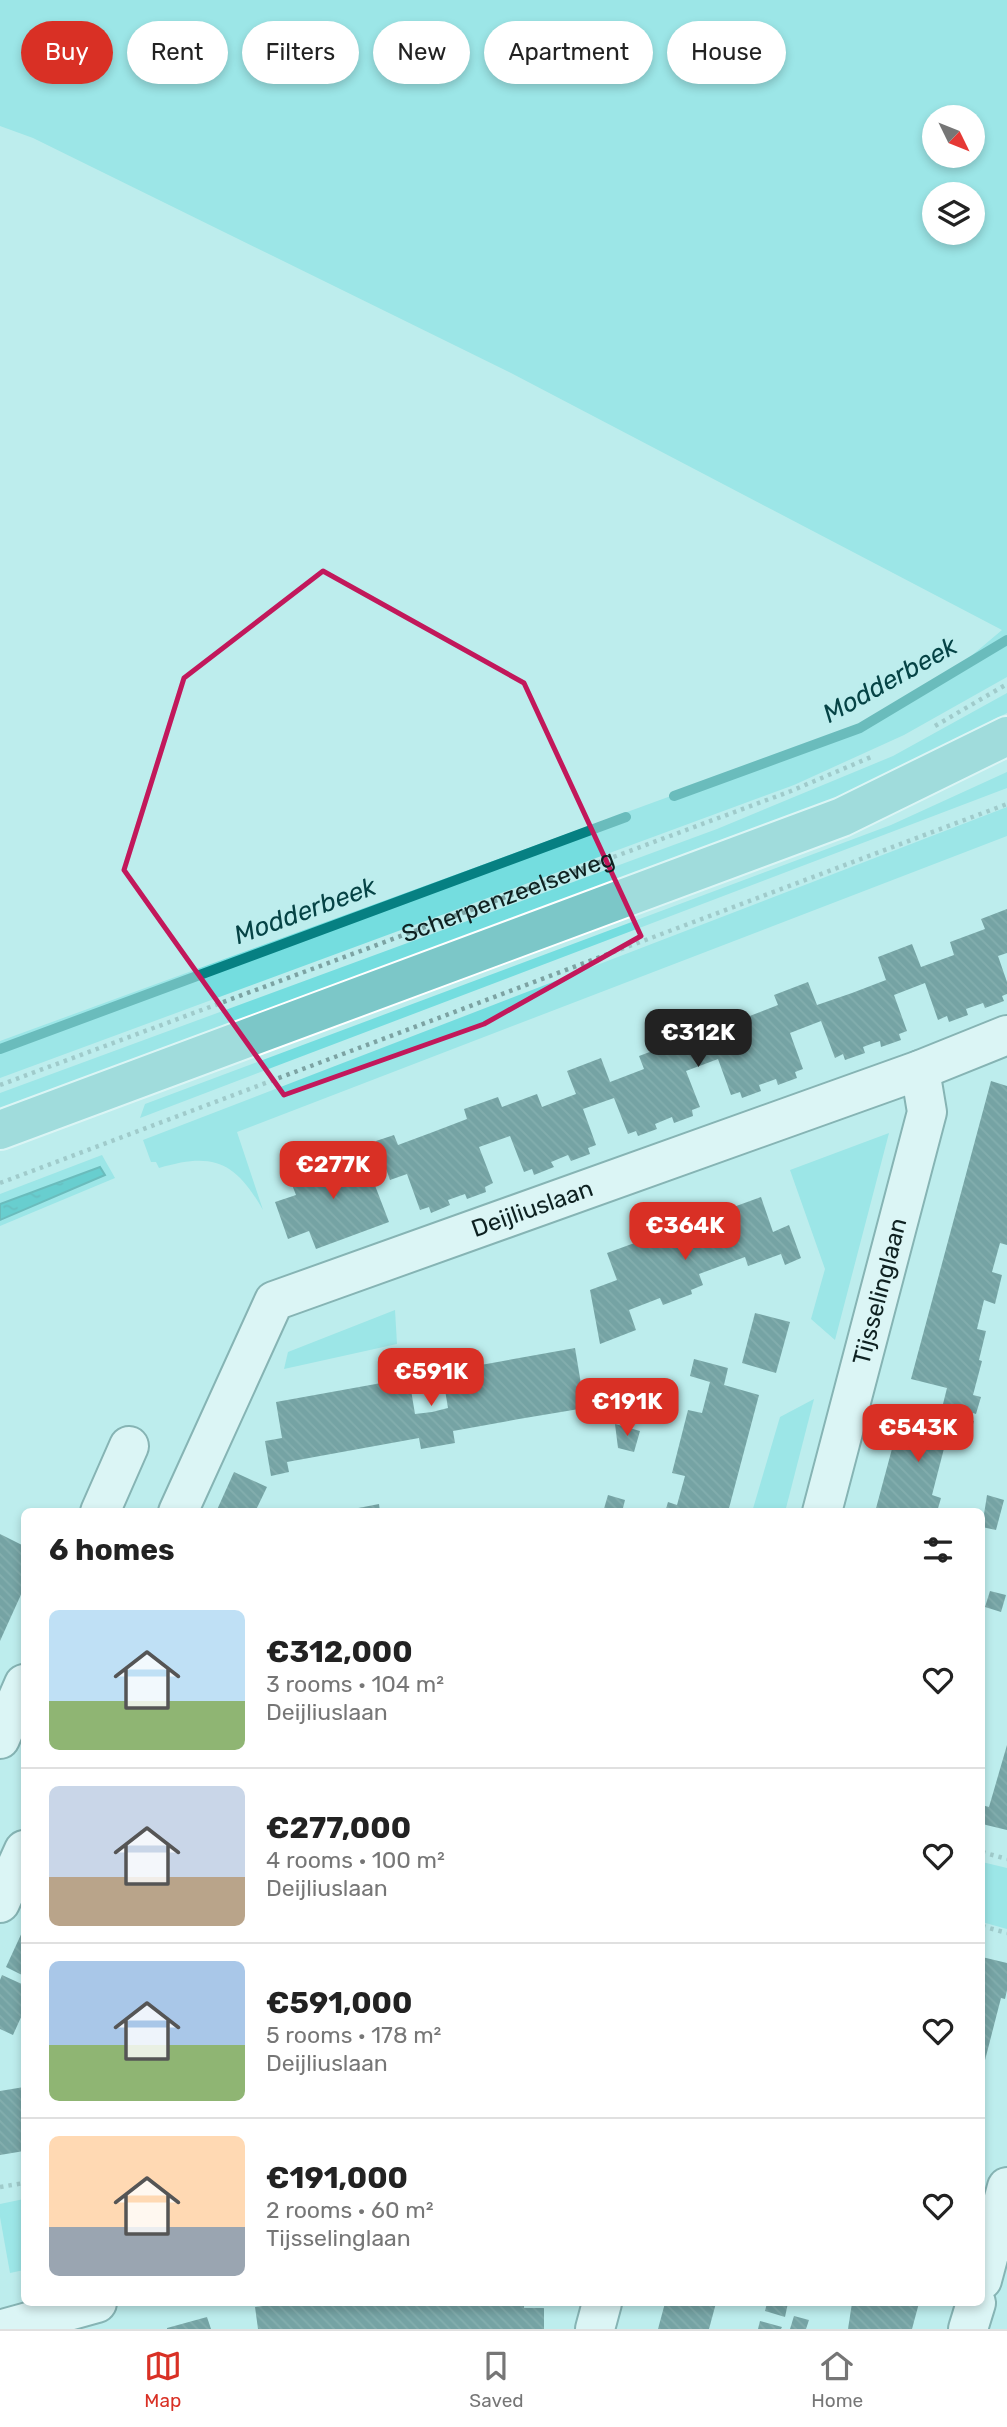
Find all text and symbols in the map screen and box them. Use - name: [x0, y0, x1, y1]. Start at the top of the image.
- chip: Buy: [21, 21, 113, 84]
- chip: Rent: [127, 21, 228, 84]
- chip: Filters: [242, 21, 359, 84]
- chip: New: [373, 21, 470, 84]
- chip: Apartment: [484, 21, 653, 84]
- chip: House: [667, 21, 786, 84]
- north arrow: [922, 105, 985, 168]
- map controls: [922, 105, 985, 245]
- button: layers: [922, 182, 985, 245]
- water label: Modderbeek: [817, 630, 963, 730]
- street label: Scherpenzeelseweg: [398, 844, 618, 948]
- water label: Modderbeek: [230, 871, 381, 951]
- pin: €312K: [649, 1010, 747, 1069]
- text: €312K: [661, 1018, 735, 1046]
- pin: €277K: [284, 1142, 382, 1201]
- text: €277K: [296, 1150, 370, 1178]
- street label: Deijliuslaan: [468, 1174, 597, 1243]
- pin: €364K: [636, 1202, 734, 1262]
- text: €364K: [645, 1211, 725, 1239]
- street label: Tijsselinglaan: [847, 1215, 913, 1368]
- pin: €591K: [382, 1348, 480, 1408]
- text: €591K: [394, 1357, 468, 1385]
- pin: €191K: [578, 1378, 676, 1438]
- text: €191K: [592, 1387, 662, 1415]
- pin: €543K: [869, 1404, 967, 1464]
- text: €543K: [878, 1413, 958, 1441]
- icon: filters: [919, 1531, 957, 1569]
- text: 6 homes: [49, 1532, 175, 1568]
- text: €312,000: [266, 1634, 413, 1670]
- icon: home: [105, 1638, 189, 1722]
- icon: heart: [919, 1661, 957, 1699]
- text: 3 rooms · 104 m²: [266, 1670, 444, 1698]
- text: Deijliuslaan: [266, 1698, 388, 1726]
- text: €277,000: [266, 1810, 411, 1846]
- icon: home: [105, 1814, 189, 1898]
- icon: heart: [919, 1837, 957, 1875]
- text: 4 rooms · 100 m²: [266, 1846, 445, 1874]
- text: Deijliuslaan: [266, 1874, 388, 1902]
- text: €591,000: [266, 1985, 412, 2021]
- icon: home: [105, 1989, 189, 2073]
- icon: heart: [919, 2012, 957, 2050]
- text: 5 rooms · 178 m²: [266, 2021, 441, 2049]
- text: Deijliuslaan: [266, 2049, 388, 2077]
- text: €191,000: [266, 2160, 408, 2196]
- icon: home: [105, 2164, 189, 2248]
- icon: heart: [919, 2187, 957, 2225]
- text: 2 rooms · 60 m²: [266, 2196, 434, 2224]
- text: Tijsselinglaan: [266, 2224, 411, 2252]
- tab: Map: [144, 2347, 182, 2412]
- tab: Saved: [469, 2347, 524, 2412]
- tab: Home: [811, 2347, 863, 2412]

